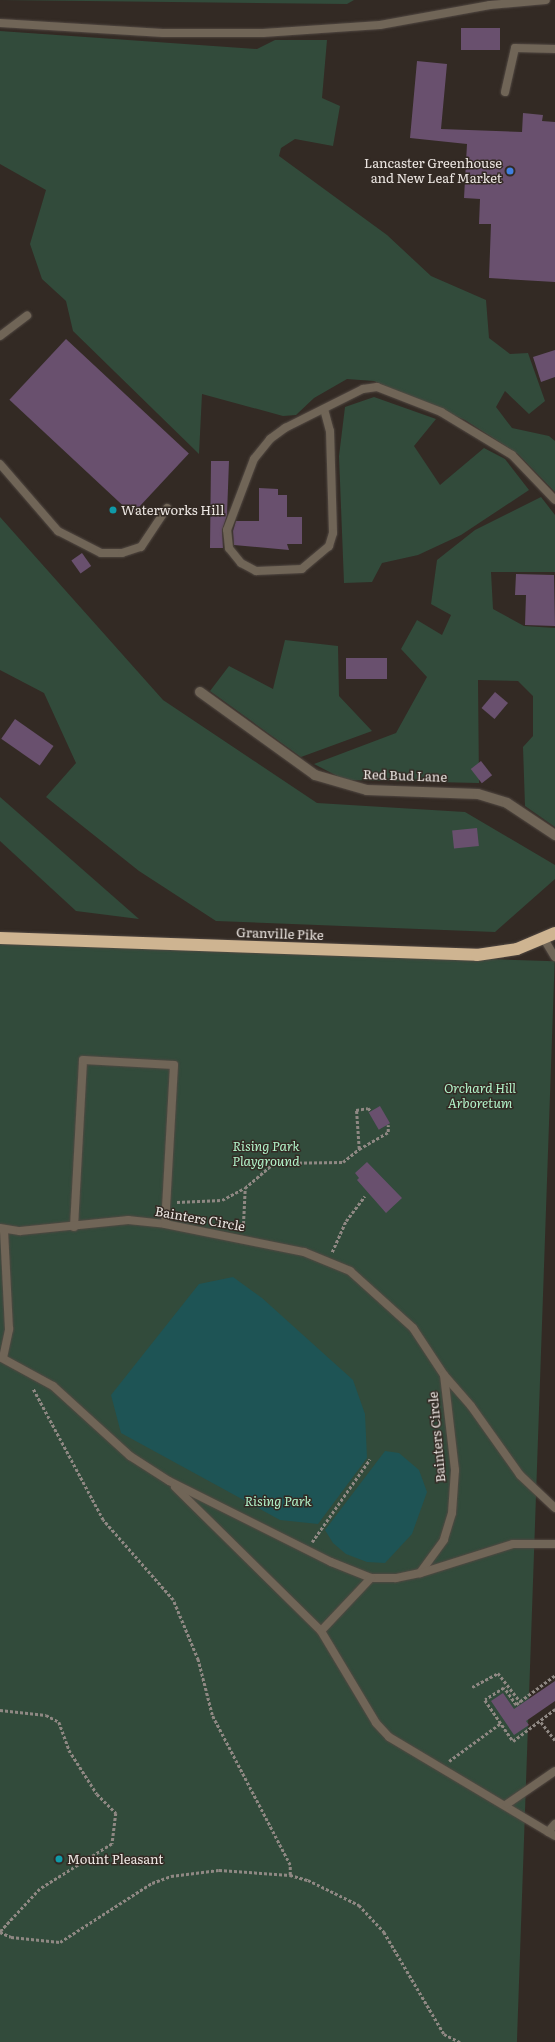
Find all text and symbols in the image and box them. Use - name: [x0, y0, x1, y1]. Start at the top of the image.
- place label: Lancaster Greenhouse and New Leaf Market: [364, 156, 502, 187]
- marker: Lancaster Greenhouse and New Leaf Market: [505, 166, 515, 176]
- place label: Waterworks Hill: [121, 502, 224, 518]
- marker: Waterworks Hill: [108, 505, 118, 515]
- street label: Red Bud Lane: [363, 767, 447, 785]
- street label: Granville Pike: [236, 925, 324, 943]
- park label: Orchard Hill Arboretum: [444, 1081, 516, 1112]
- park label: Rising Park Playground: [232, 1139, 300, 1170]
- street label: Bainters Circle: [154, 1203, 246, 1235]
- street label: Bainters Circle: [425, 1391, 449, 1483]
- park label: Rising Park: [244, 1493, 312, 1509]
- place label: Mount Pleasant: [67, 1851, 164, 1867]
- marker: Mount Pleasant: [54, 1854, 64, 1864]

